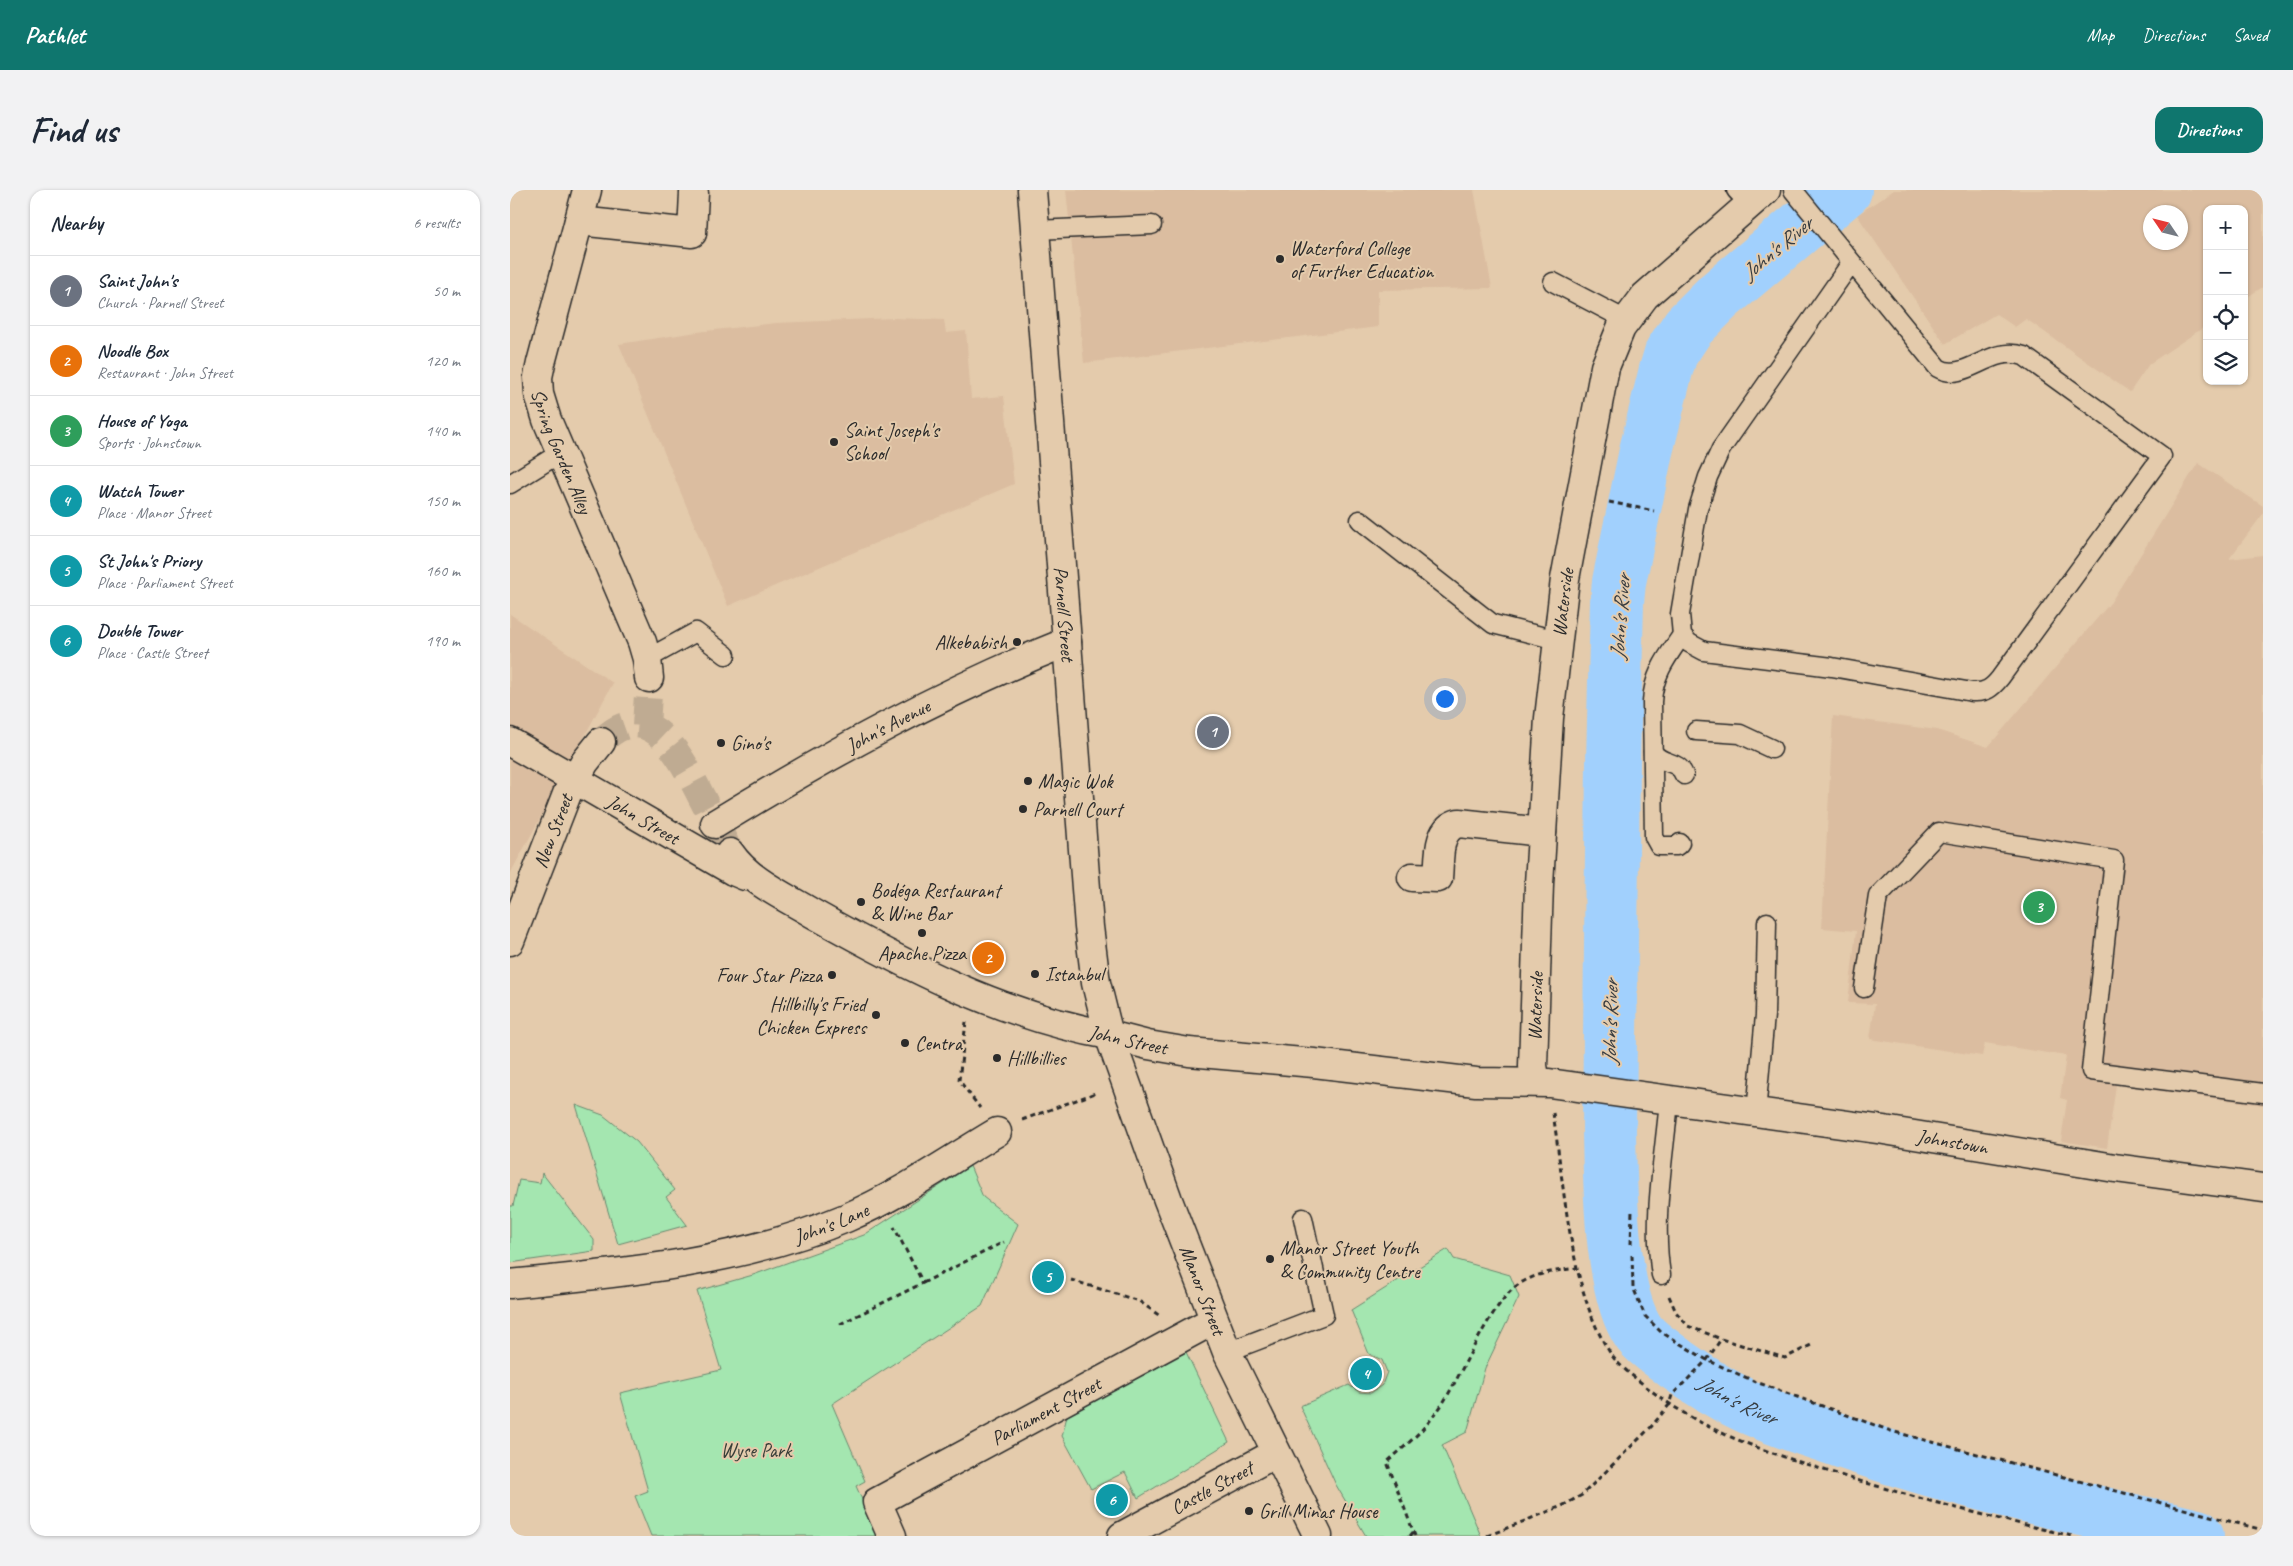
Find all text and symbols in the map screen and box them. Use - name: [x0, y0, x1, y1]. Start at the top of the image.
- text: Pathlet: [25, 20, 85, 50]
- text: Map: [2087, 24, 2114, 46]
- text: Directions: [2142, 24, 2205, 46]
- text: Saved: [2233, 24, 2268, 46]
- button: Directions: [2155, 107, 2263, 153]
- text: Find us: [30, 108, 117, 153]
- north arrow: [2143, 205, 2188, 250]
- map controls: [2203, 205, 2248, 385]
- button: +: [2203, 205, 2248, 250]
- water label: John's River: [1735, 209, 1820, 286]
- text: Nearby: [50, 210, 103, 236]
- text: 6 results: [413, 213, 460, 233]
- place label: Waterford College of Further Education: [1290, 236, 1434, 284]
- button: −: [2203, 250, 2248, 295]
- marker: Waterford College of Further Education: [1274, 253, 1286, 265]
- text: Saint John's: [97, 269, 177, 293]
- text: 1: [62, 281, 70, 301]
- text: 50 m: [433, 281, 460, 301]
- text: Church · Parnell Street: [97, 293, 224, 313]
- button: locate: [2203, 295, 2248, 340]
- text: Noodle Box: [97, 339, 168, 363]
- button: layers: [2203, 340, 2248, 385]
- text: 2: [62, 351, 70, 371]
- text: 120 m: [426, 351, 460, 371]
- text: Restaurant · John Street: [97, 363, 233, 383]
- street label: Spring Garden Alley: [526, 386, 599, 520]
- text: House of Yoga: [97, 409, 187, 433]
- place label: Saint Joseph's School: [844, 418, 941, 466]
- text: 3: [62, 421, 70, 441]
- text: 140 m: [426, 421, 460, 441]
- text: Sports · Johnstown: [97, 433, 201, 453]
- marker: Saint Joseph's School: [828, 436, 840, 448]
- text: Watch Tower: [97, 479, 183, 503]
- text: 4: [62, 491, 70, 511]
- text: 150 m: [426, 491, 460, 511]
- text: Place · Manor Street: [97, 503, 211, 523]
- text: St John's Priory: [97, 549, 201, 573]
- text: 5: [63, 561, 69, 581]
- text: 160 m: [426, 561, 460, 581]
- street label: Waterside: [1546, 565, 1580, 638]
- street label: Parnell Street: [1049, 566, 1081, 664]
- water label: John's River: [1604, 571, 1636, 662]
- text: Place · Parliament Street: [97, 573, 233, 593]
- text: Double Tower: [97, 619, 182, 643]
- place label: Alkebabish: [935, 630, 1008, 655]
- text: 6: [62, 631, 70, 651]
- text: 190 m: [426, 631, 460, 651]
- marker: Alkebabish: [1011, 636, 1023, 648]
- text: Place · Castle Street: [97, 643, 208, 663]
- your location: [1432, 686, 1458, 712]
- street label: John's Avenue: [841, 693, 935, 758]
- pin: 1: [1197, 713, 1229, 751]
- place label: Gino's: [731, 731, 772, 756]
- marker: Gino's: [715, 737, 727, 749]
- place label: Magic Wok: [1038, 769, 1114, 794]
- marker: Magic Wok: [1022, 775, 1034, 787]
- street label: New Street: [527, 788, 579, 871]
- street label: John Street: [602, 788, 686, 851]
- place label: Parnell Court: [1033, 797, 1126, 822]
- marker: Parnell Court: [1017, 803, 1029, 815]
- place label: Bodéga Restaurant & Wine Bar: [871, 878, 1004, 926]
- pin: 3: [2023, 888, 2055, 926]
- marker: Bodéga Restaurant & Wine Bar: [855, 896, 867, 908]
- marker: Apache Pizza: [916, 927, 928, 939]
- pin: 2: [972, 939, 1004, 977]
- place label: Apache Pizza: [878, 941, 967, 966]
- place label: Istanbul: [1045, 962, 1107, 987]
- place label: Four Star Pizza: [716, 963, 824, 988]
- marker: Istanbul: [1029, 968, 1041, 980]
- marker: Four Star Pizza: [826, 969, 838, 981]
- street label: Waterside: [1521, 970, 1549, 1041]
- water label: John's River: [1596, 976, 1624, 1066]
- place label: Hillbilly's Fried Chicken Express: [757, 992, 869, 1040]
- marker: Hillbilly's Fried Chicken Express: [870, 1009, 882, 1021]
- street label: John Street: [1086, 1019, 1172, 1061]
- place label: Centra: [915, 1031, 964, 1056]
- marker: Centra: [899, 1037, 911, 1049]
- place label: Hillbillies: [1007, 1046, 1067, 1071]
- marker: Hillbillies: [991, 1052, 1003, 1064]
- street label: Johnstown: [1914, 1123, 1990, 1160]
- street label: John's Lane: [790, 1196, 874, 1249]
- place label: Manor Street Youth & Community Centre: [1280, 1236, 1421, 1284]
- street label: Manor Street: [1174, 1241, 1233, 1341]
- marker: Manor Street Youth & Community Centre: [1264, 1253, 1276, 1265]
- pin: 5: [1032, 1258, 1064, 1296]
- pin: 4: [1350, 1355, 1382, 1393]
- water label: John's River: [1692, 1369, 1783, 1432]
- street label: Parliament Street: [987, 1370, 1107, 1451]
- park label: Wyse Park: [721, 1438, 793, 1463]
- street label: Castle Street: [1166, 1454, 1260, 1520]
- pin: 6: [1096, 1481, 1128, 1519]
- place label: Grill Minas House: [1259, 1499, 1379, 1524]
- marker: Grill Minas House: [1243, 1505, 1255, 1517]

